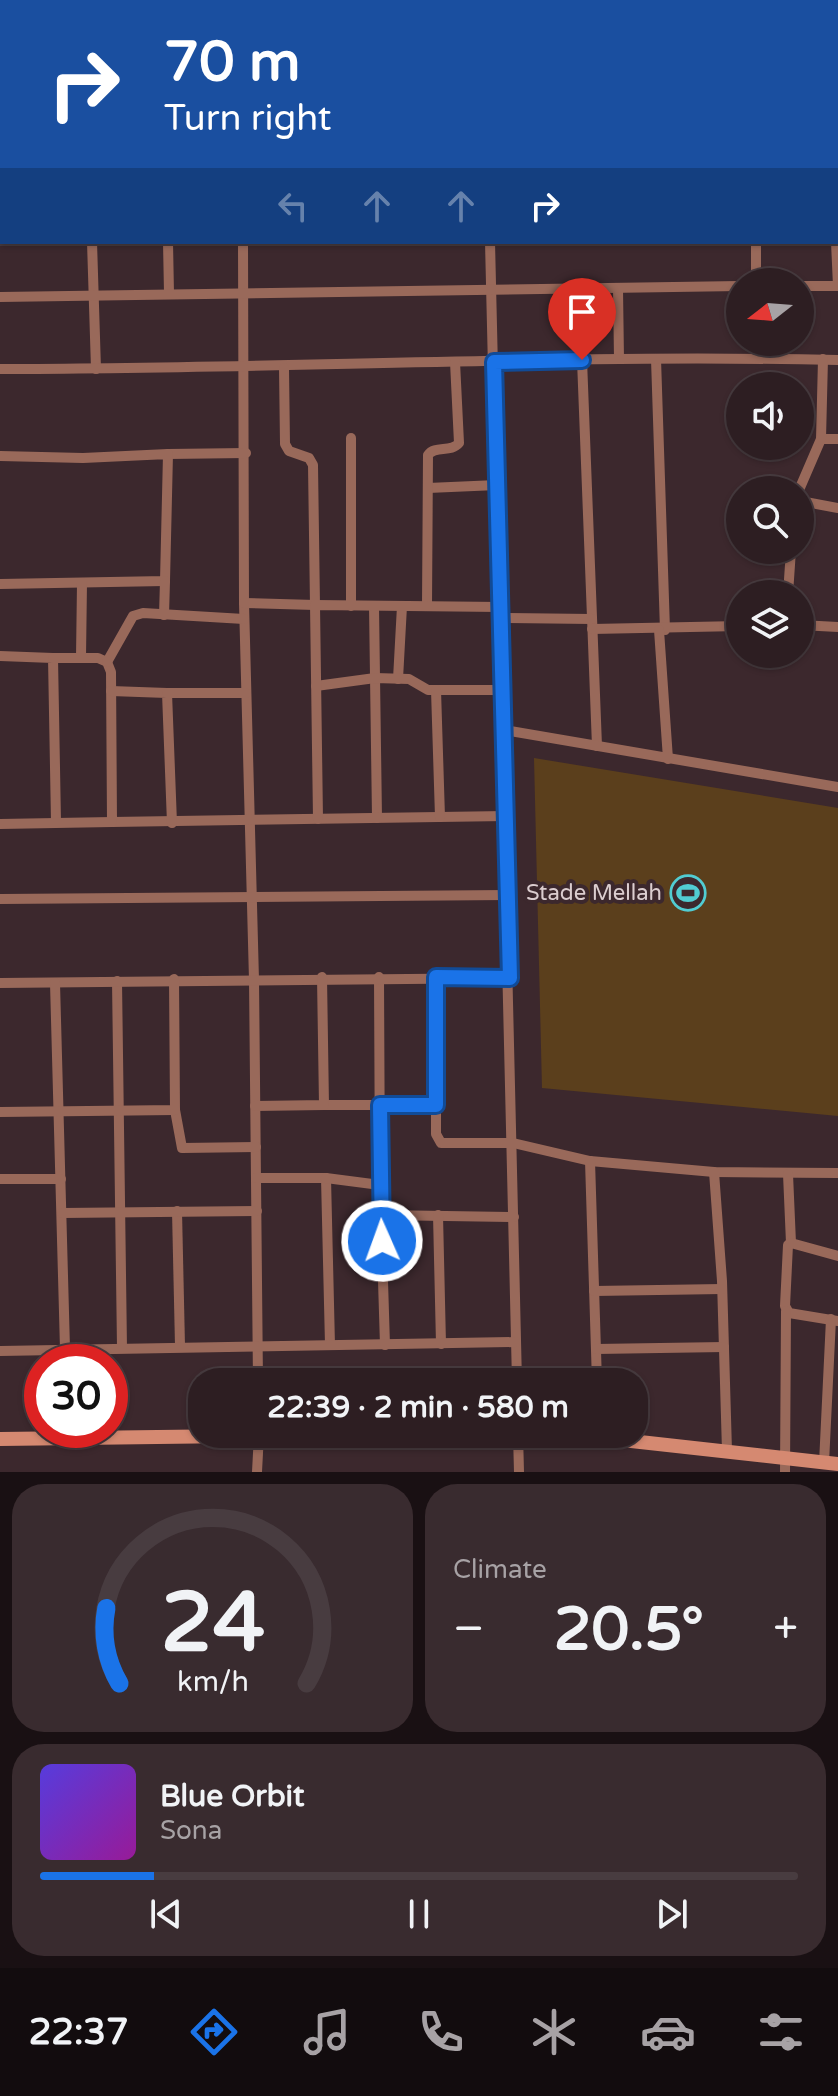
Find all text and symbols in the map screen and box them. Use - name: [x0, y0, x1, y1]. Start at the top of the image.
- text: 70 m: [164, 29, 300, 96]
- icon: right: [32, 32, 136, 136]
- text: Turn right: [164, 97, 331, 140]
- icon: left: [271, 184, 315, 228]
- icon: ahead: [355, 184, 399, 228]
- icon: ahead: [439, 184, 483, 228]
- icon: right: [523, 184, 567, 228]
- north arrow: [726, 268, 814, 356]
- map controls: [726, 268, 814, 668]
- pin: [548, 278, 616, 360]
- icon: arrive: [560, 290, 604, 334]
- button: sound: [726, 372, 814, 460]
- button: search: [726, 476, 814, 564]
- button: layers: [726, 580, 814, 668]
- sports icon: Stade Mellah: [669, 874, 707, 912]
- place label: Stade Mellah: [526, 880, 662, 906]
- position arrow: [340, 1199, 424, 1283]
- speed limit sign: 30: [24, 1344, 128, 1448]
- text: 22:39 · 2 min · 580 m: [267, 1389, 569, 1426]
- text: Climate: [453, 1554, 547, 1585]
- text: 24: [160, 1574, 265, 1674]
- text: 20.5°: [554, 1594, 704, 1666]
- text: −: [453, 1603, 484, 1656]
- text: +: [773, 1603, 798, 1656]
- text: km/h: [177, 1665, 248, 1699]
- text: Blue Orbit: [160, 1778, 305, 1815]
- text: Sona: [160, 1815, 222, 1846]
- icon: previous: [144, 1892, 188, 1936]
- icon: pause: [397, 1892, 441, 1936]
- icon: next: [650, 1892, 694, 1936]
- icon: directions: [186, 2004, 242, 2060]
- icon: music: [299, 2004, 355, 2060]
- icon: phone: [413, 2004, 469, 2060]
- icon: climate: [526, 2004, 582, 2060]
- icon: car: [640, 2004, 696, 2060]
- icon: filters: [753, 2004, 809, 2060]
- text: 22:37: [29, 2011, 129, 2054]

